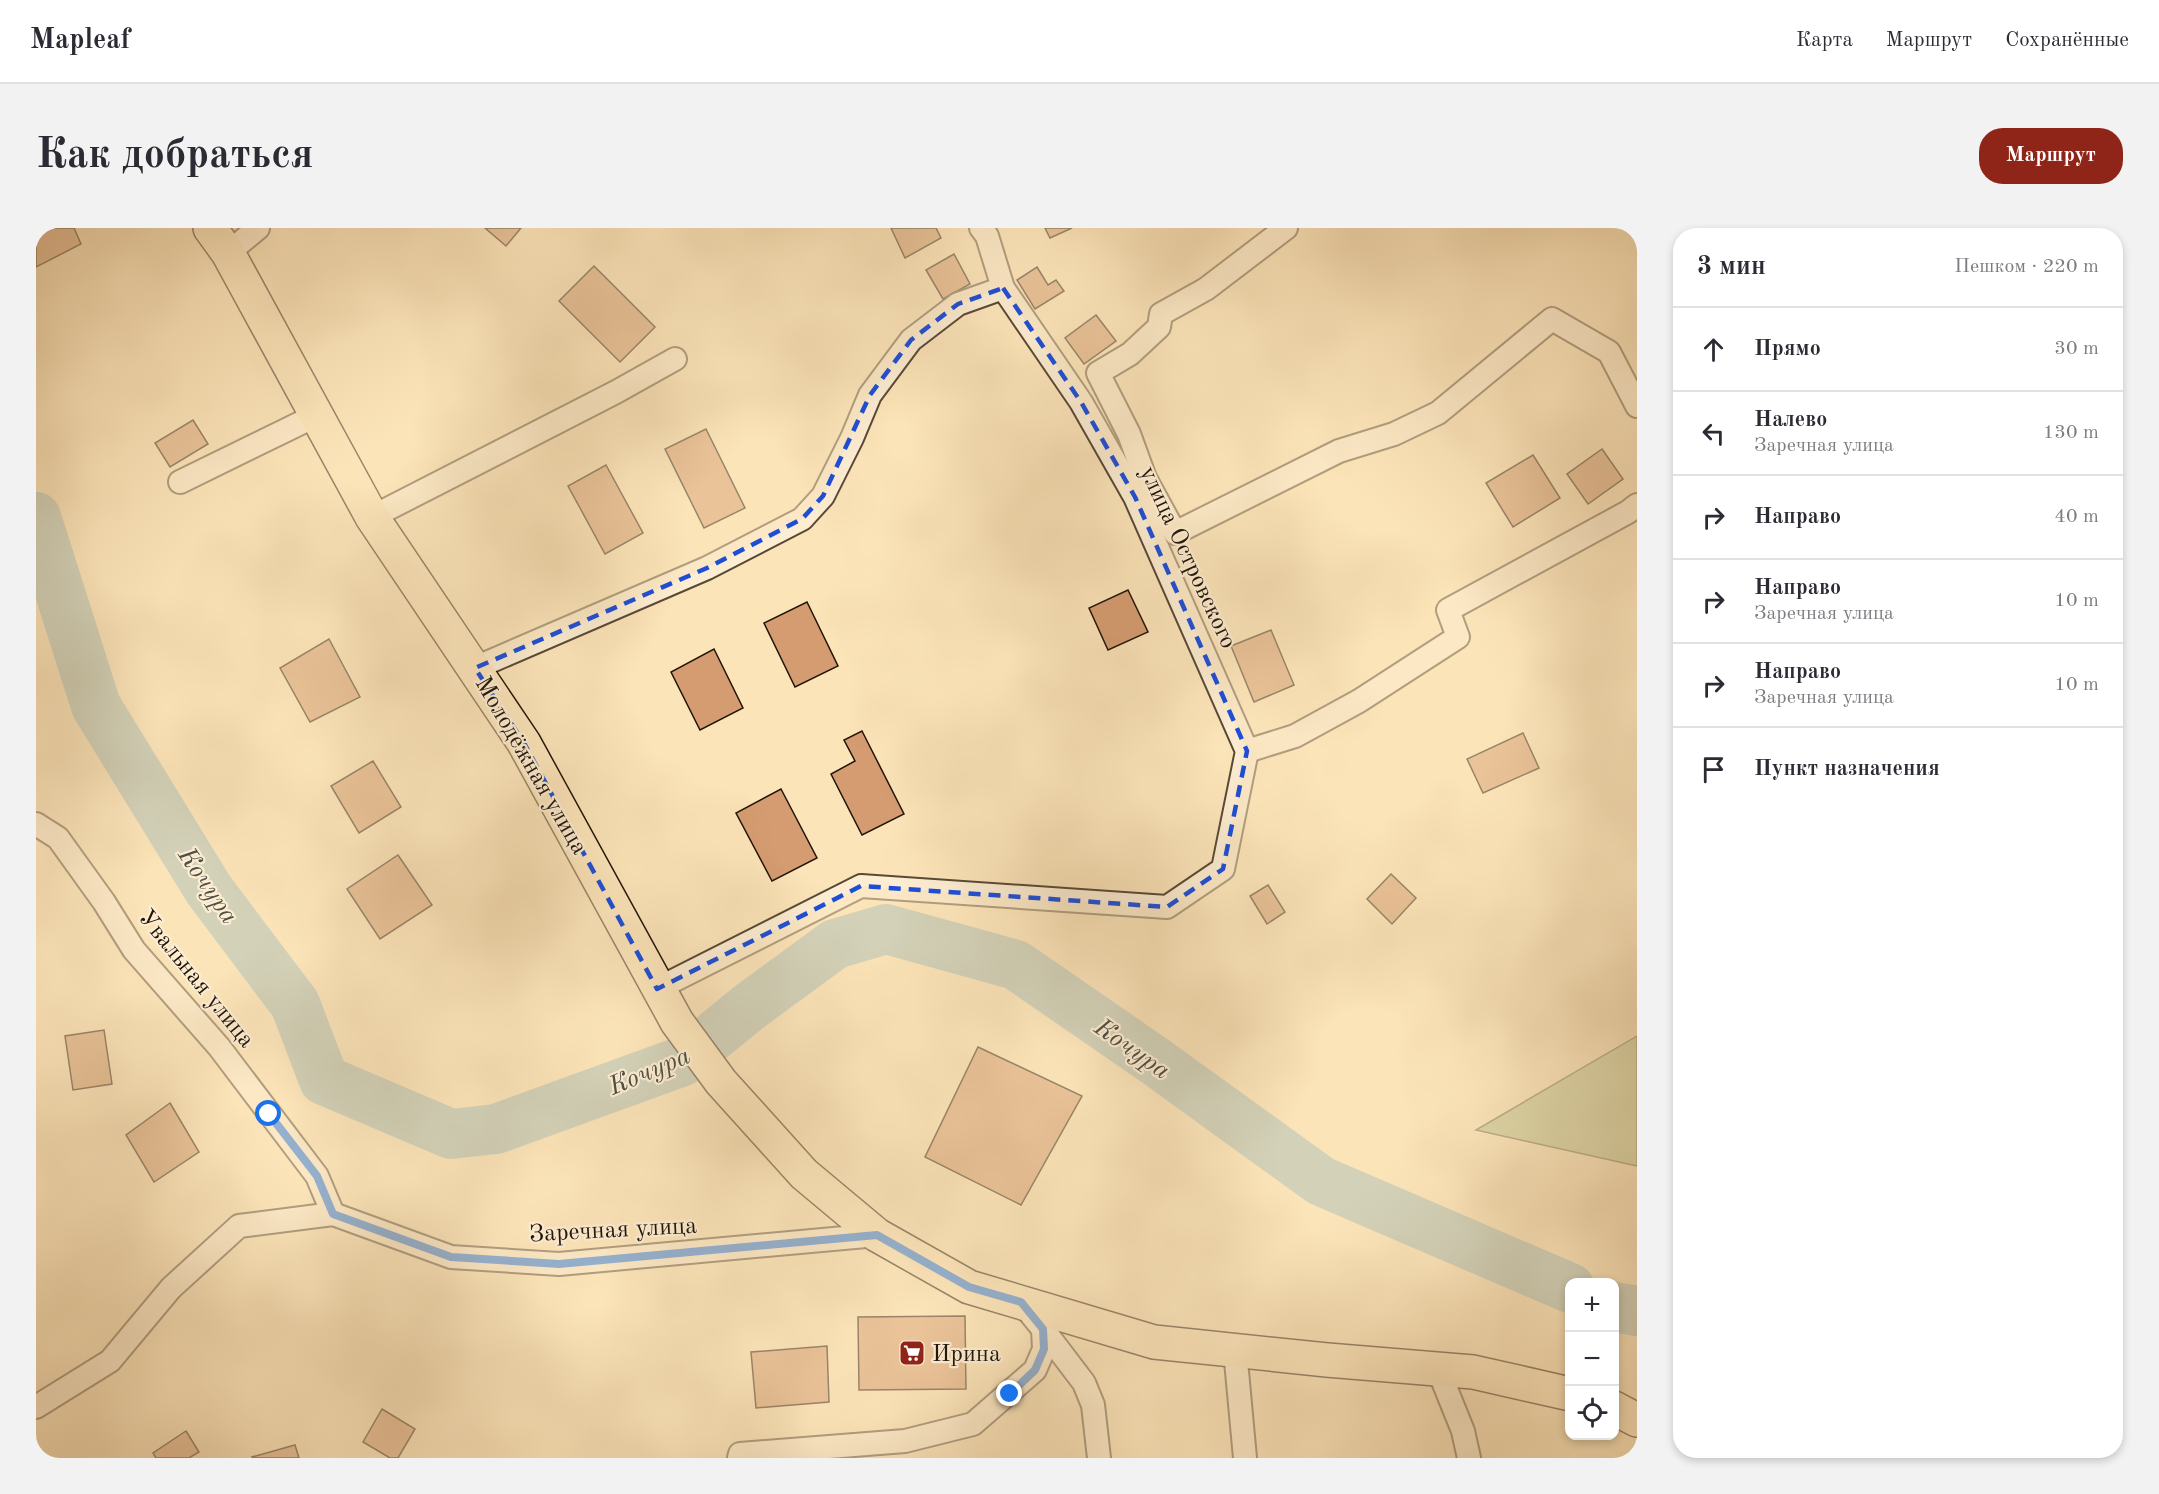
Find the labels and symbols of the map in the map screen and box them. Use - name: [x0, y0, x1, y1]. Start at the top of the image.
- street label: улица Островского: [1134, 463, 1240, 653]
- street label: Молодёжная улица: [470, 673, 591, 859]
- water label: Кочура: [172, 842, 242, 929]
- street label: Увальная улица: [133, 906, 258, 1053]
- water label: Кочура: [1088, 1014, 1175, 1085]
- water label: Кочура: [604, 1043, 694, 1101]
- route start: [255, 1100, 281, 1126]
- street label: Заречная улица: [529, 1215, 698, 1247]
- supermarket icon: Ирина: [897, 1338, 927, 1368]
- place label: Ирина: [932, 1343, 1001, 1367]
- route end: [996, 1380, 1022, 1406]

